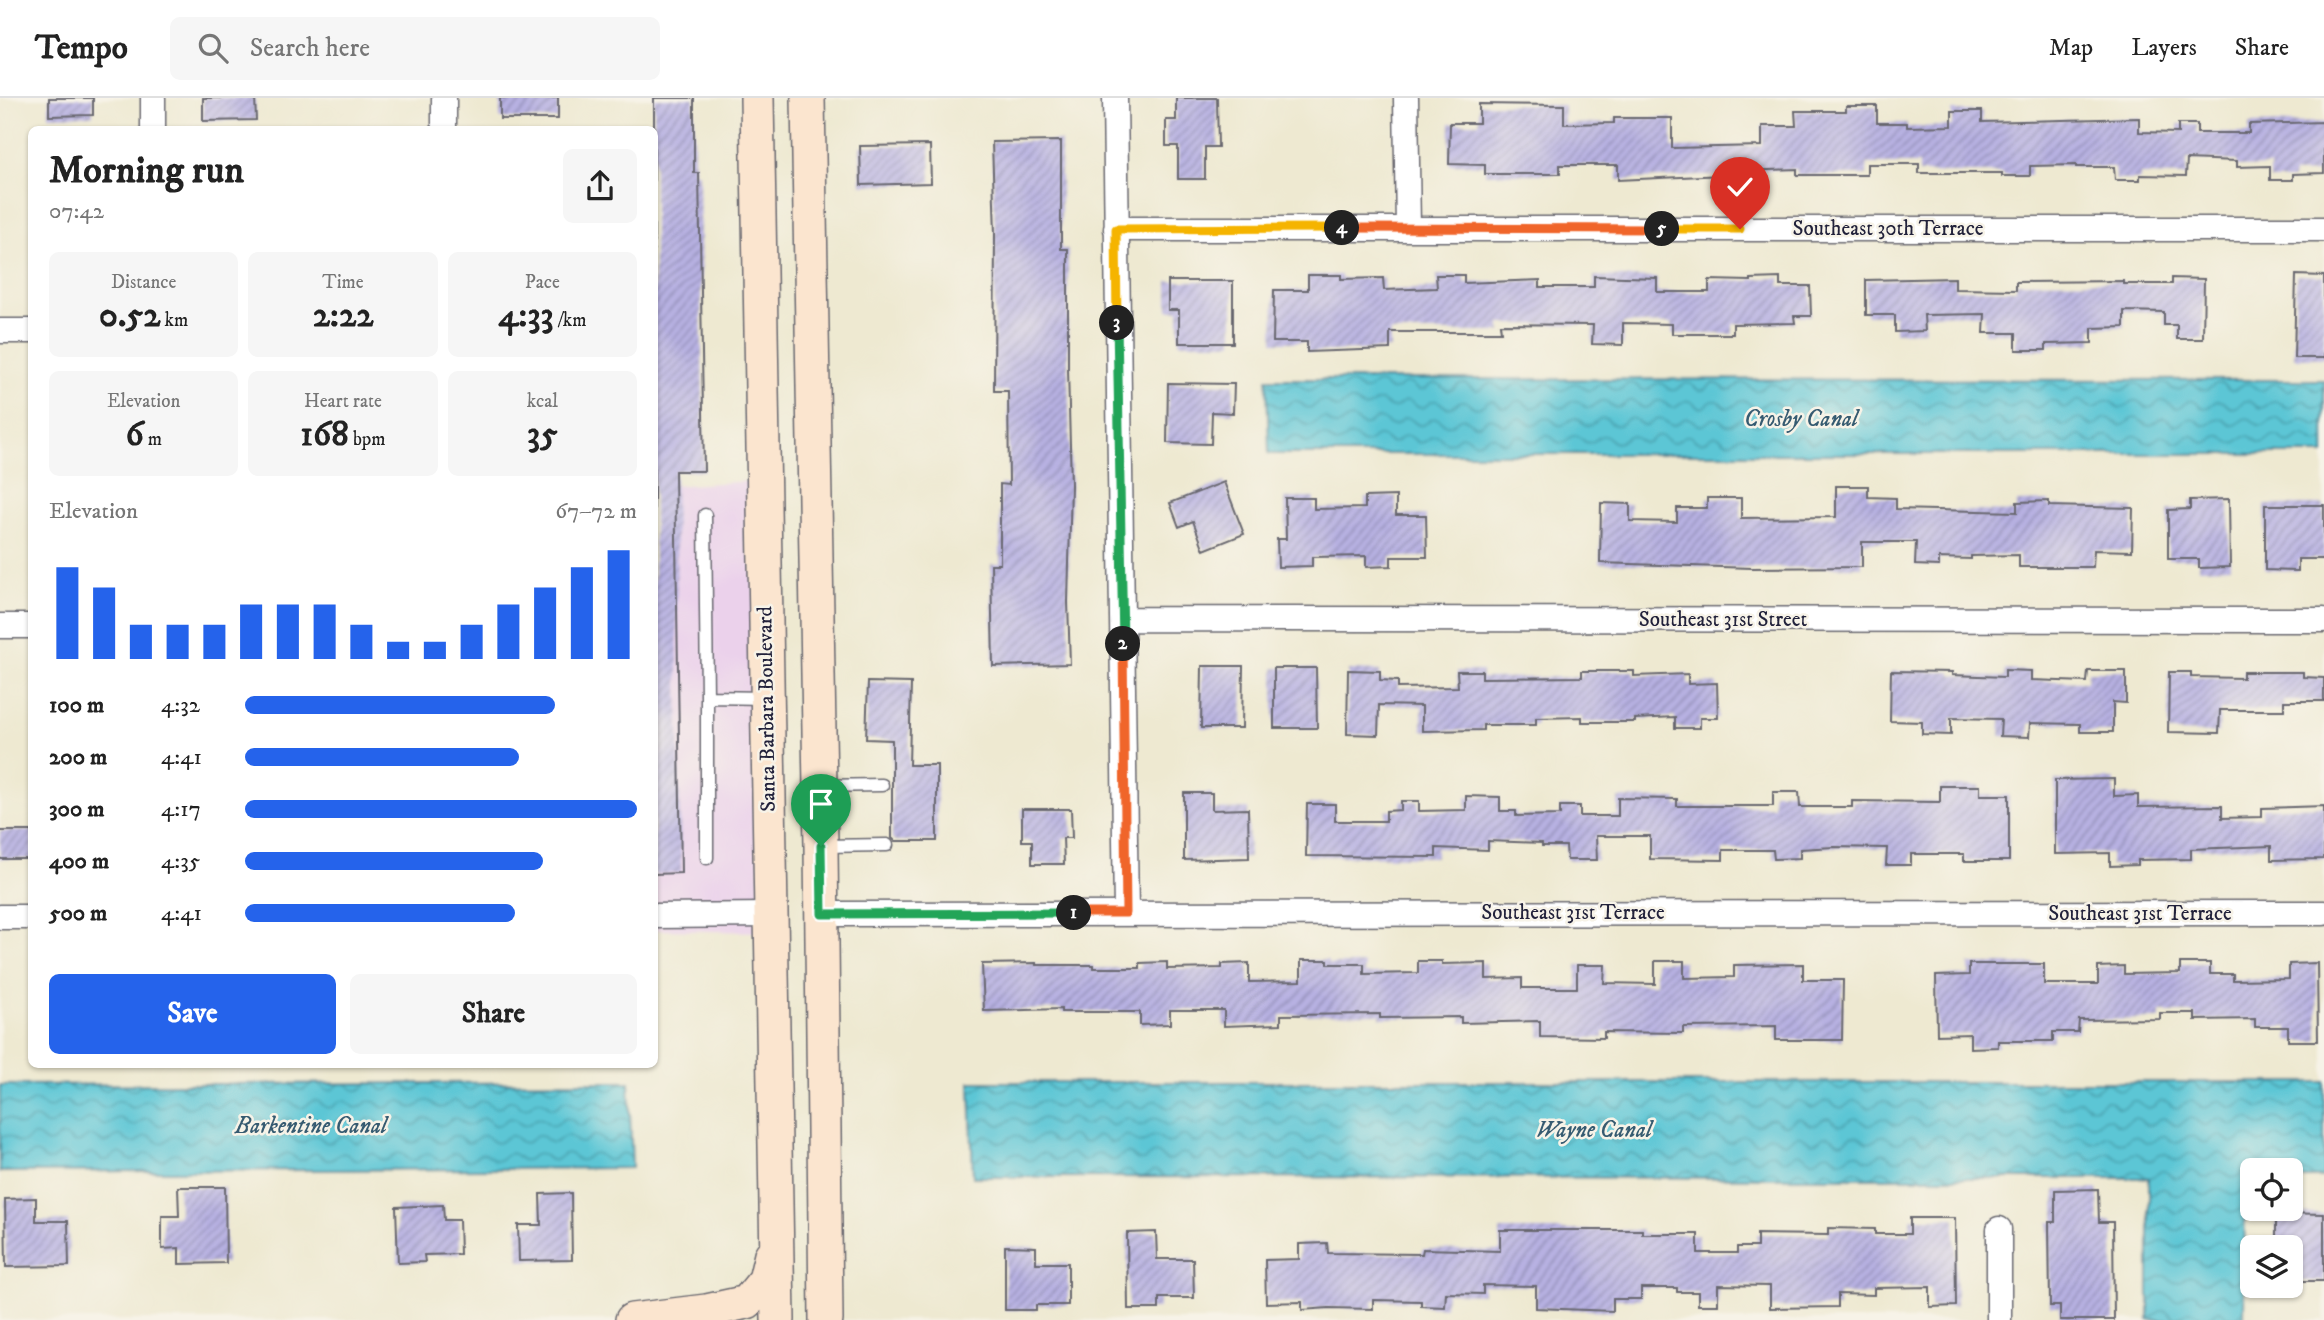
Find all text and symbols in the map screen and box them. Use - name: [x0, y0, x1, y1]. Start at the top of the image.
- search box: [170, 17, 660, 80]
- text: Tempo: [35, 28, 128, 69]
- icon: search: [194, 29, 232, 67]
- text: Search here: [250, 32, 370, 65]
- text: Map: [2049, 33, 2093, 63]
- text: Layers: [2131, 33, 2197, 63]
- text: Share: [2235, 33, 2289, 63]
- text: Morning run: [49, 147, 244, 195]
- button: share: [563, 149, 637, 223]
- pin: [1710, 157, 1770, 229]
- icon: check: [1721, 168, 1759, 206]
- text: 07:42: [49, 197, 104, 226]
- pin: 4: [1324, 211, 1360, 246]
- pin: 5: [1644, 212, 1680, 246]
- text: 4: [1336, 216, 1347, 239]
- street label: Southeast 30th Terrace: [1792, 216, 1984, 242]
- text: 5: [1657, 217, 1666, 240]
- text: Distance: [111, 271, 176, 294]
- text: Time: [322, 271, 364, 294]
- text: Pace: [525, 271, 560, 294]
- text: 0.52: [99, 294, 160, 338]
- text: 2:22: [313, 294, 373, 338]
- text: 4:33: [498, 294, 554, 338]
- pin: 3: [1100, 306, 1134, 341]
- text: km: [160, 309, 188, 332]
- text: /km: [554, 309, 586, 332]
- text: 3: [1113, 311, 1120, 334]
- text: Elevation: [107, 390, 180, 413]
- text: Heart rate: [304, 390, 382, 413]
- text: kcal: [527, 390, 558, 413]
- water label: Crosby Canal: [1744, 405, 1860, 434]
- text: 6: [125, 413, 144, 457]
- text: 168: [300, 413, 349, 457]
- text: 35: [527, 413, 558, 457]
- text: m: [144, 428, 162, 451]
- text: bpm: [349, 428, 386, 451]
- text: Elevation: [49, 497, 138, 526]
- text: 67–72 m: [555, 497, 637, 526]
- street label: Santa Barbara Boulevard: [752, 605, 782, 812]
- street label: Southeast 31st Street: [1639, 607, 1807, 633]
- pin: 2: [1106, 626, 1140, 662]
- text: 2: [1118, 632, 1127, 655]
- text: 100 m: [49, 691, 104, 720]
- text: 4:32: [161, 691, 200, 720]
- text: 200 m: [49, 743, 107, 772]
- text: 4:41: [161, 743, 202, 772]
- pin: [791, 774, 851, 846]
- icon: arrive: [802, 785, 840, 823]
- text: 300 m: [49, 795, 105, 824]
- text: 4:17: [161, 795, 201, 824]
- text: 400 m: [49, 847, 109, 876]
- text: 4:35: [161, 847, 200, 876]
- pin: 1: [1056, 896, 1092, 930]
- text: 500 m: [49, 899, 107, 928]
- text: 4:41: [161, 899, 202, 928]
- street label: Southeast 31st Terrace: [1481, 900, 1665, 926]
- text: 1: [1070, 901, 1077, 924]
- street label: Southeast 31st Terrace: [2048, 901, 2232, 927]
- button: Save: [49, 974, 336, 1054]
- button: Share: [350, 974, 637, 1054]
- water label: Barkentine Canal: [234, 1112, 389, 1141]
- water label: Wayne Canal: [1536, 1116, 1654, 1145]
- map controls: [2240, 1158, 2303, 1298]
- button: locate: [2240, 1158, 2303, 1221]
- button: layers: [2240, 1235, 2303, 1298]

